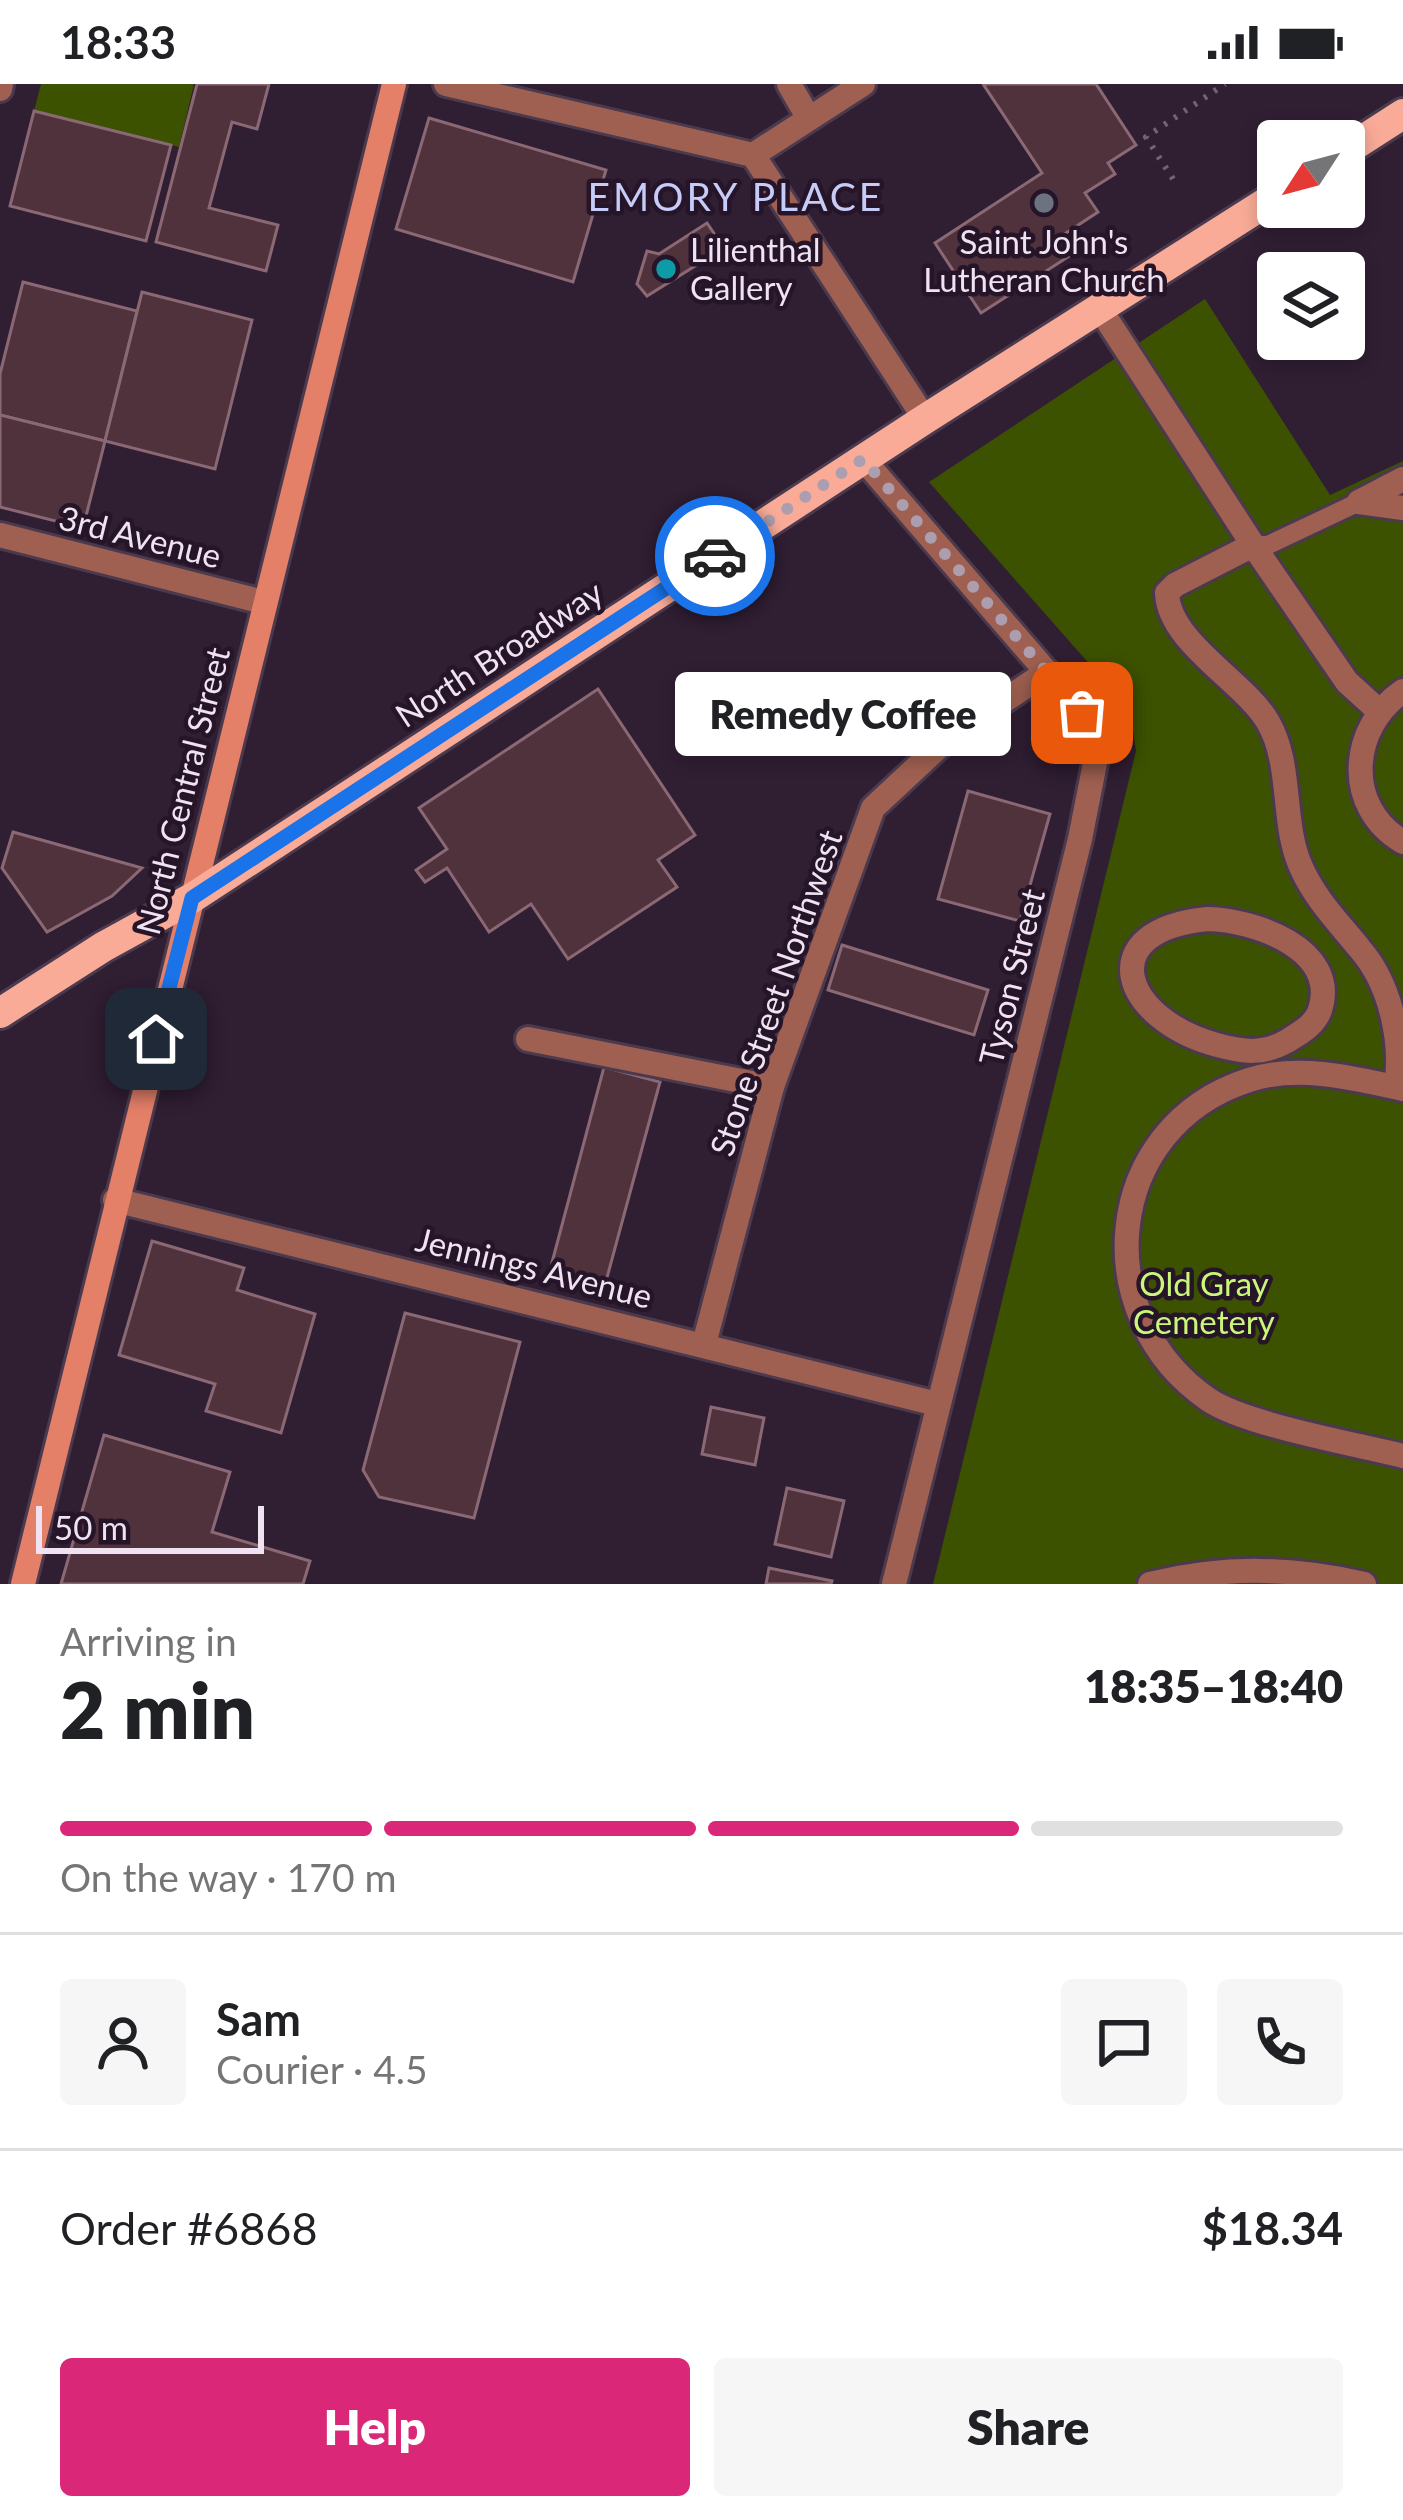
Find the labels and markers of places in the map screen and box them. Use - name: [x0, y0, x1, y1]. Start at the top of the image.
- marker: Saint John's Lutheran Church: [1031, 190, 1057, 216]
- place label: Saint John's Lutheran Church: [923, 221, 1165, 299]
- place label: Lilienthal Gallery: [690, 229, 821, 307]
- marker: Lilienthal Gallery: [653, 256, 679, 282]
- pin: [1031, 662, 1133, 764]
- callout: Remedy Coffee: [674, 671, 1010, 755]
- pin: [105, 988, 207, 1090]

